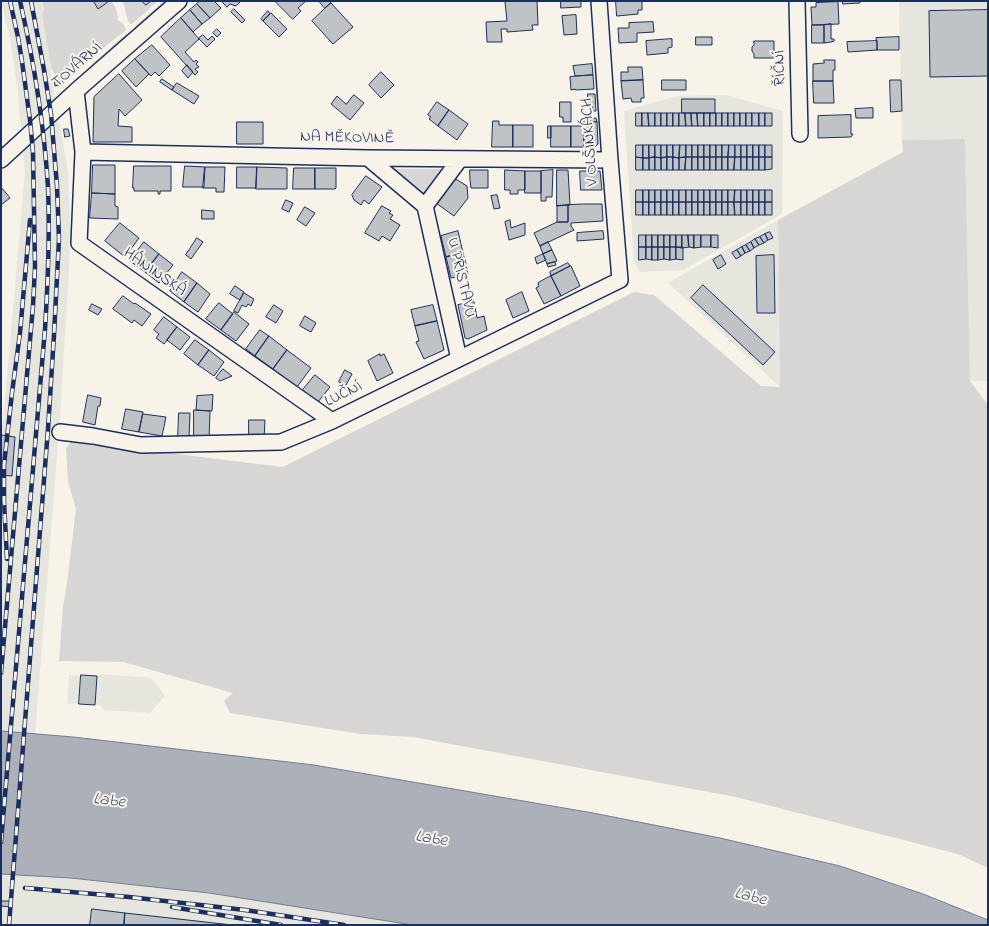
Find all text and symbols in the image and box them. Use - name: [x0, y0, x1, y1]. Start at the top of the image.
- street label: TOVÁRNÍ: [49, 39, 107, 93]
- street label: ŘÍČNÍ: [771, 50, 791, 86]
- street label: V OLŠINKÁCH: [578, 97, 604, 187]
- street label: NA MĚKOVINĚ: [300, 129, 394, 149]
- street label: U PŘÍSTAVU: [441, 236, 479, 320]
- street label: HÁNINSKÁ: [119, 244, 189, 302]
- street label: LUČNÍ: [322, 378, 366, 412]
- water label: Labe: [92, 790, 126, 814]
- water label: Labe: [414, 827, 448, 853]
- water label: Labe: [732, 884, 768, 912]

